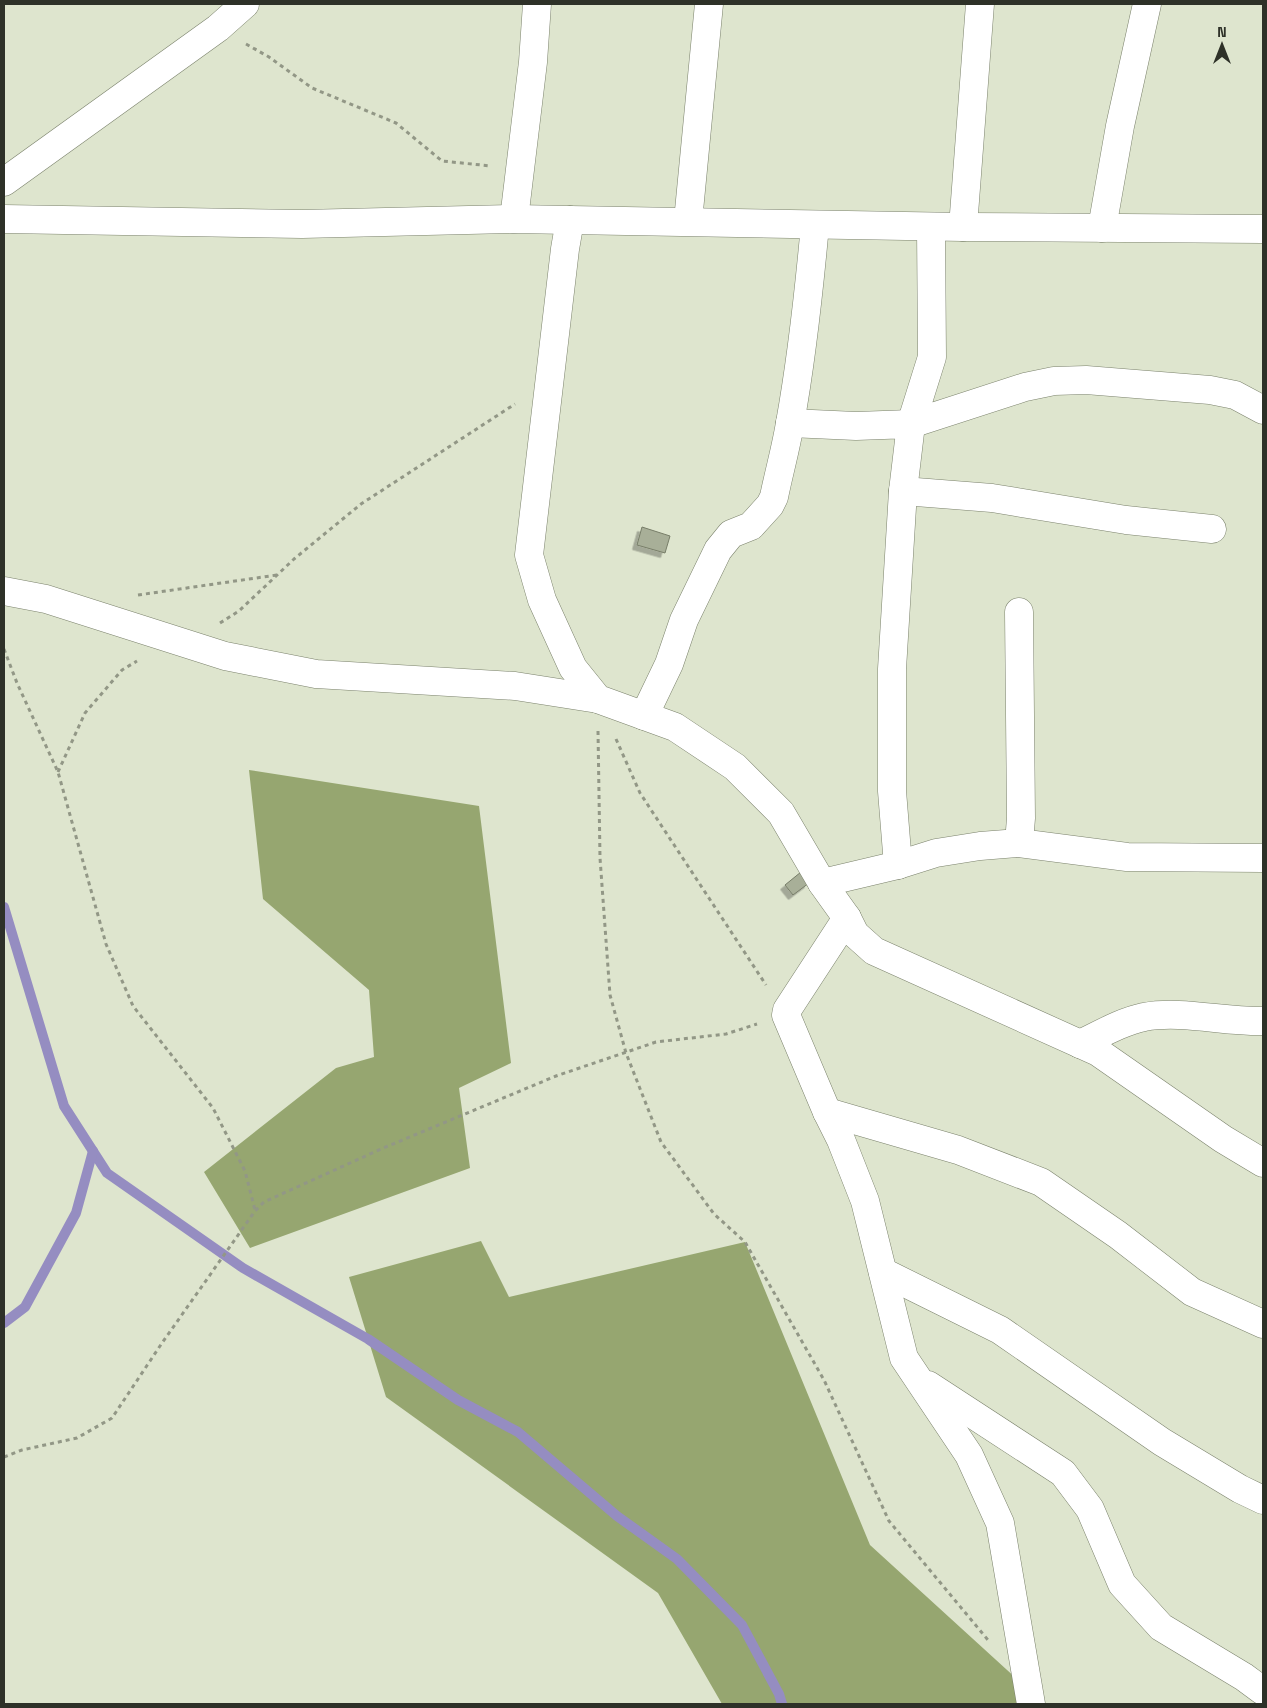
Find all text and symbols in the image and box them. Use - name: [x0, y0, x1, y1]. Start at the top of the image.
- north arrow: [1197, 20, 1247, 70]
- text: N: [1217, 23, 1227, 41]

